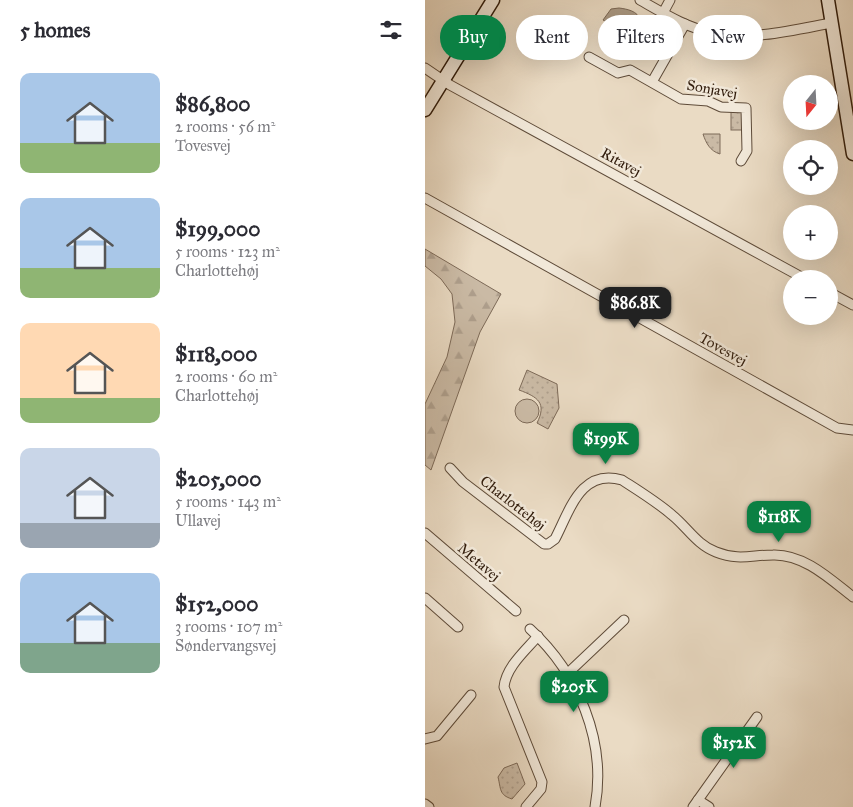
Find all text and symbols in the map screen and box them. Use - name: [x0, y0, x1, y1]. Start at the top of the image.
- chip: Buy: [440, 15, 506, 60]
- chip: Rent: [516, 15, 588, 60]
- chip: Filters: [598, 15, 683, 60]
- chip: New: [693, 15, 763, 60]
- icon: filters: [377, 16, 405, 44]
- text: 5 homes: [20, 17, 91, 43]
- north arrow: [783, 75, 837, 130]
- map controls: [783, 75, 838, 325]
- street label: Sonjavej: [685, 76, 739, 102]
- text: $86,800: [175, 91, 251, 117]
- icon: home: [60, 93, 120, 153]
- text: 2 rooms · 56 m²: [175, 117, 275, 136]
- text: Tovesvej: [175, 136, 231, 155]
- button: locate: [783, 140, 838, 195]
- street label: Ritavej: [598, 144, 644, 180]
- button: +: [783, 205, 838, 260]
- text: $199,000: [175, 216, 260, 242]
- icon: home: [60, 218, 120, 278]
- text: 5 rooms · 123 m²: [175, 242, 280, 261]
- text: Charlottehøj: [175, 261, 259, 280]
- button: −: [783, 270, 838, 325]
- pin: $86.8K: [594, 286, 676, 329]
- text: $86.8K: [610, 293, 660, 312]
- street label: Tovesvej: [696, 328, 750, 370]
- text: $118,000: [175, 341, 257, 367]
- icon: home: [60, 343, 120, 403]
- text: 2 rooms · 60 m²: [175, 367, 277, 386]
- text: Charlottehøj: [175, 386, 259, 405]
- pin: $199K: [571, 422, 641, 465]
- text: $199K: [584, 429, 628, 448]
- text: $205,000: [175, 466, 262, 492]
- icon: home: [60, 468, 120, 528]
- street label: Charlottehøj: [477, 472, 549, 534]
- text: 5 rooms · 143 m²: [175, 492, 281, 511]
- pin: $118K: [744, 500, 814, 543]
- text: $118K: [758, 507, 800, 526]
- text: Ullavej: [175, 511, 221, 530]
- street label: Metavej: [454, 539, 504, 585]
- text: $152,000: [175, 591, 258, 617]
- icon: home: [60, 593, 120, 653]
- text: 3 rooms · 107 m²: [175, 617, 282, 636]
- text: Søndervangsvej: [175, 636, 276, 655]
- pin: $205K: [539, 670, 609, 713]
- text: $205K: [551, 677, 597, 696]
- pin: $152K: [699, 726, 769, 769]
- text: $152K: [713, 733, 755, 752]

